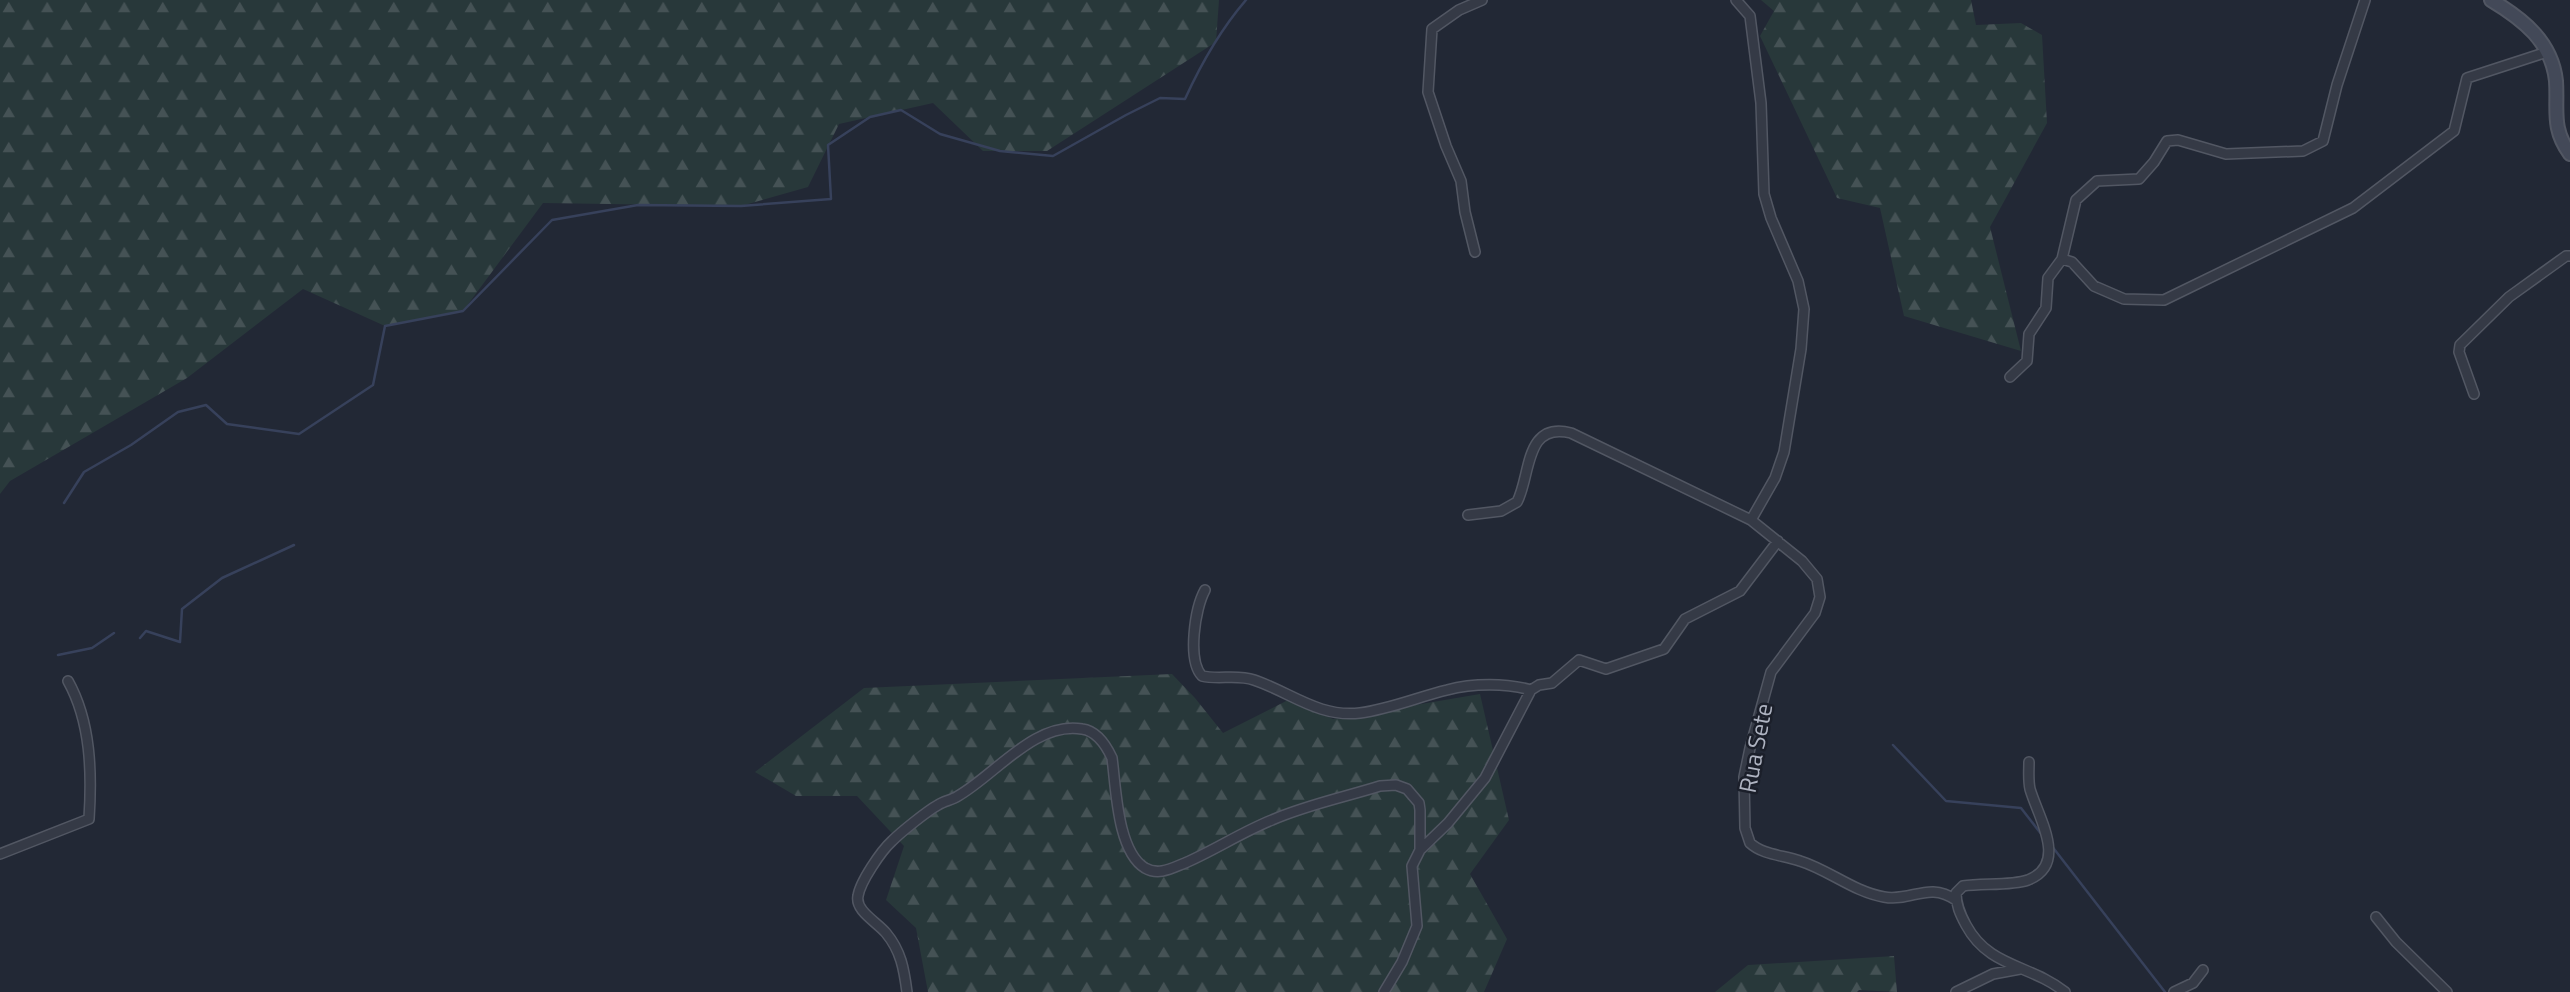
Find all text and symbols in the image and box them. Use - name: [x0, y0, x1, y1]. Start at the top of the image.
- street label: Rua Sete: [1729, 700, 1781, 796]

